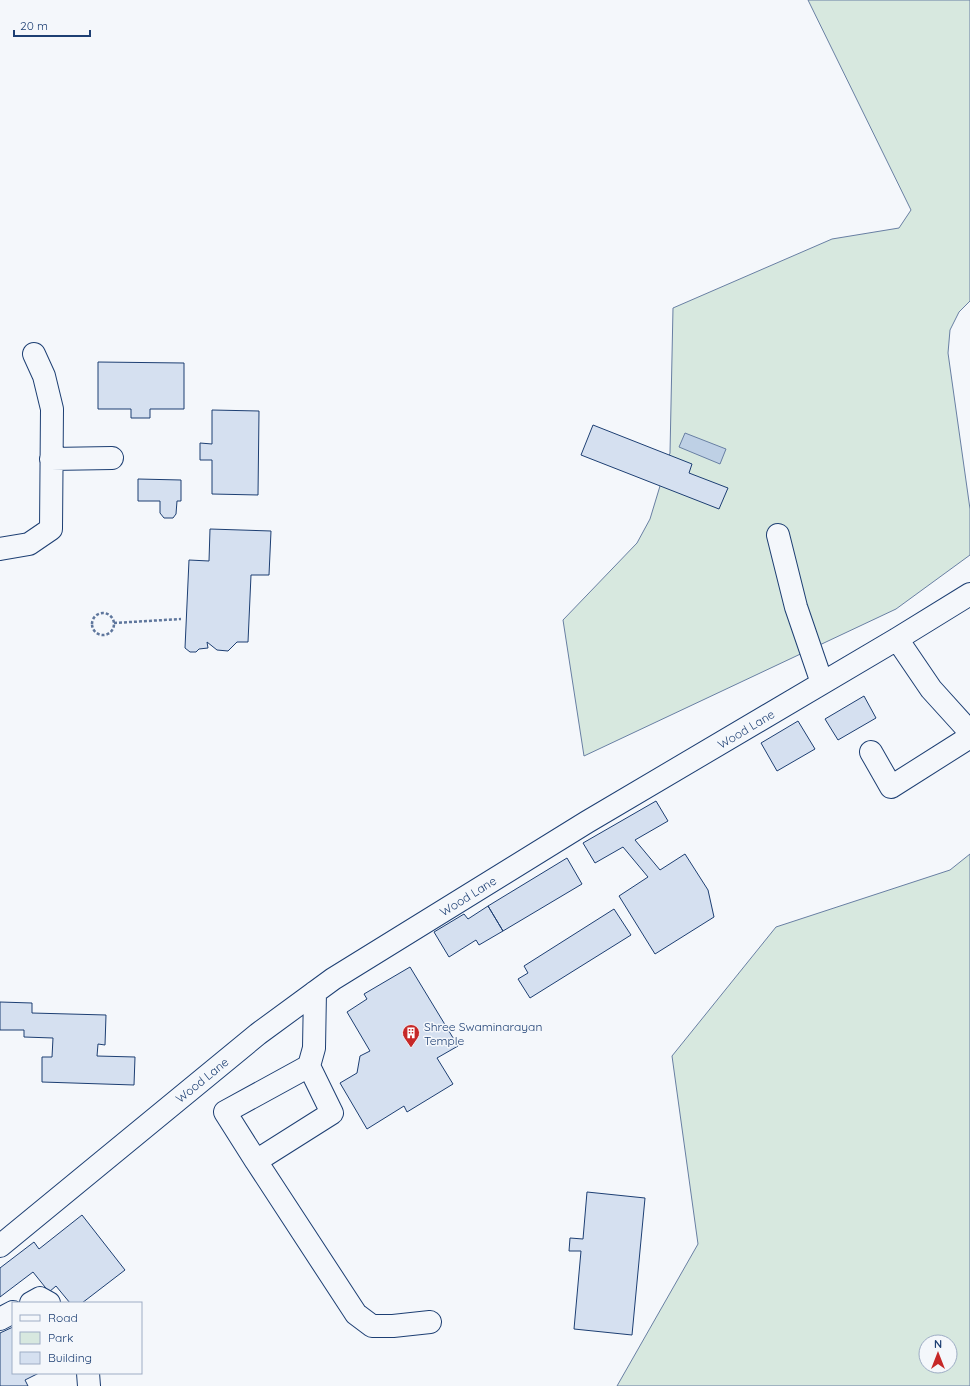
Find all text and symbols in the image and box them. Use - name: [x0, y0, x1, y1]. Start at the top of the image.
- scale bar: [14, 12, 90, 38]
- text: 20 m: [20, 18, 48, 33]
- street label: Wood Lane: [715, 706, 777, 752]
- street label: Wood Lane: [437, 873, 499, 919]
- place label: Shree Swaminarayan Temple: [424, 1019, 542, 1048]
- building icon: Shree Swaminarayan Temple: [401, 1023, 421, 1048]
- street label: Wood Lane: [172, 1054, 232, 1106]
- legend: [12, 1302, 142, 1374]
- text: Road: [48, 1310, 78, 1325]
- text: Park: [48, 1330, 73, 1345]
- north arrow: [918, 1334, 958, 1374]
- text: N: [934, 1337, 942, 1351]
- text: Building: [48, 1350, 92, 1365]

